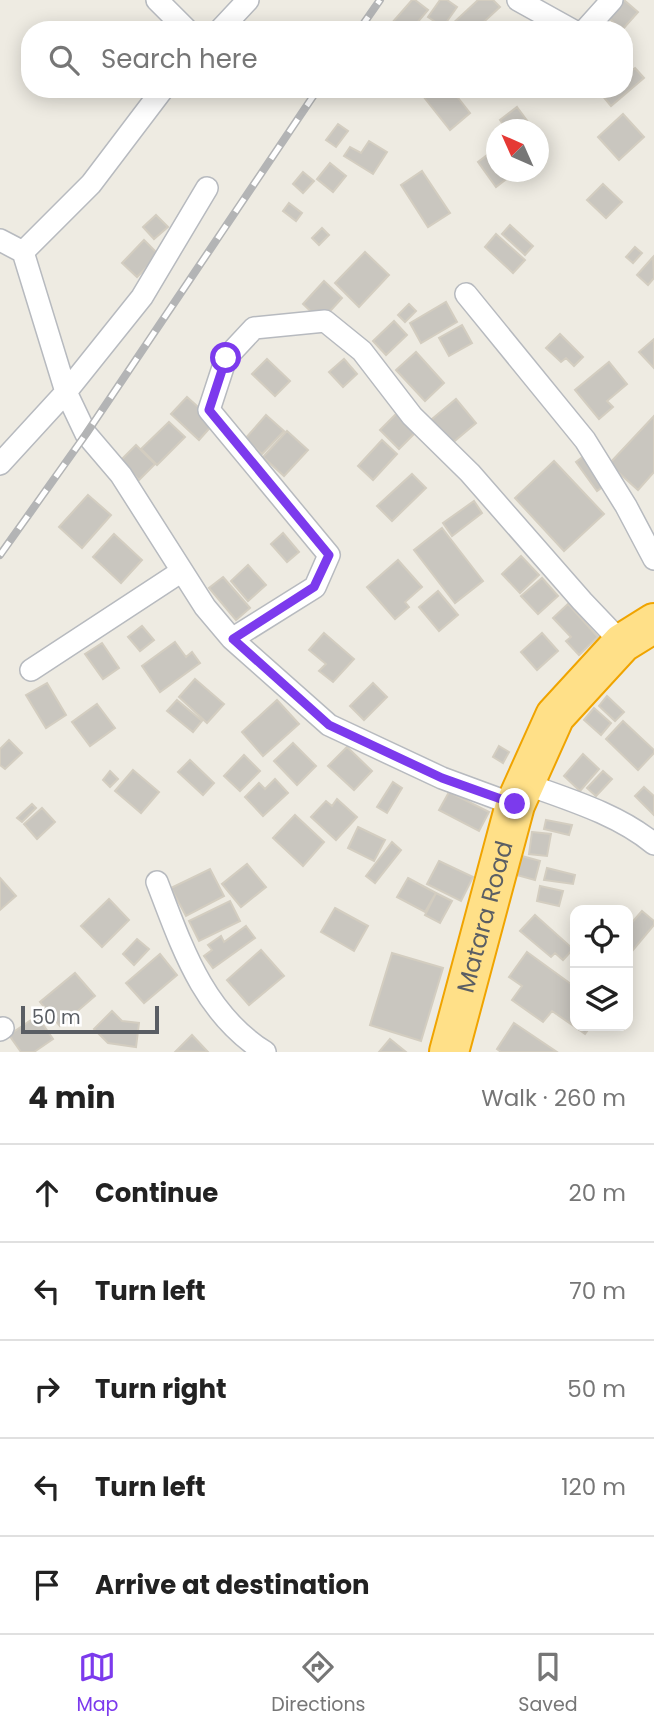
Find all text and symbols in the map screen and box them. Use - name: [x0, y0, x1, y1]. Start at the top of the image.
- search box: [21, 21, 633, 98]
- icon: search: [45, 41, 83, 79]
- text: Search here: [101, 41, 258, 77]
- north arrow: [486, 119, 549, 182]
- route start: [210, 342, 241, 373]
- route end: [499, 788, 530, 819]
- street label: Matara Road: [449, 837, 521, 996]
- map controls: [570, 905, 633, 1031]
- button: locate: [570, 905, 633, 968]
- button: layers: [570, 968, 633, 1031]
- scale bar: [21, 1003, 159, 1035]
- text: 50 m: [32, 1004, 81, 1031]
- text: 4 min: [28, 1076, 116, 1119]
- text: Walk · 260 m: [481, 1082, 626, 1114]
- icon: ahead: [28, 1174, 66, 1212]
- text: Continue: [95, 1175, 218, 1211]
- text: 20 m: [568, 1177, 626, 1209]
- icon: left: [28, 1272, 66, 1310]
- text: Turn left: [95, 1273, 206, 1309]
- text: 70 m: [569, 1275, 626, 1307]
- icon: right: [28, 1370, 66, 1408]
- text: Turn right: [95, 1371, 227, 1407]
- text: 50 m: [567, 1373, 626, 1405]
- icon: left: [28, 1468, 66, 1506]
- text: Turn left: [95, 1469, 206, 1505]
- text: 120 m: [561, 1471, 626, 1503]
- icon: arrive: [28, 1566, 66, 1604]
- text: Arrive at destination: [95, 1567, 370, 1603]
- tab: Map: [76, 1648, 118, 1719]
- tab: Directions: [271, 1648, 366, 1719]
- tab: Saved: [518, 1648, 578, 1719]

